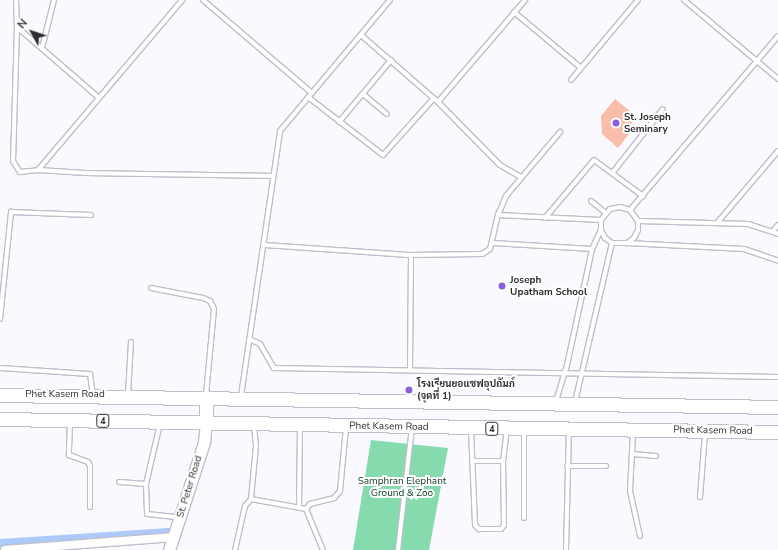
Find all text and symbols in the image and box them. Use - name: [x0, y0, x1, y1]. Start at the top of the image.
- north arrow: [12, 12, 52, 52]
- text: N: [14, 16, 31, 32]
- place label: St. Joseph Seminary: [624, 111, 671, 134]
- marker: St. Joseph Seminary: [611, 118, 621, 128]
- place label: Joseph Upatham School: [510, 274, 587, 298]
- marker: Joseph Upatham School: [497, 281, 507, 291]
- place label: โรงเรียนยอแซฟอุปถัมภ์ (จุดที่ 1): [417, 378, 515, 402]
- marker: โรงเรียนยอแซฟอุปถัมภ์ (จุดที่ 1): [404, 385, 414, 395]
- street label: Phet Kasem Road: [25, 389, 105, 401]
- road number: 4: [96, 414, 110, 428]
- street label: Phet Kasem Road: [349, 420, 429, 434]
- road number: 4: [485, 422, 499, 436]
- street label: Phet Kasem Road: [673, 424, 753, 438]
- street label: St. Peter Road: [175, 455, 205, 519]
- park label: Samphran Elephant Ground & Zoo: [358, 475, 446, 498]

